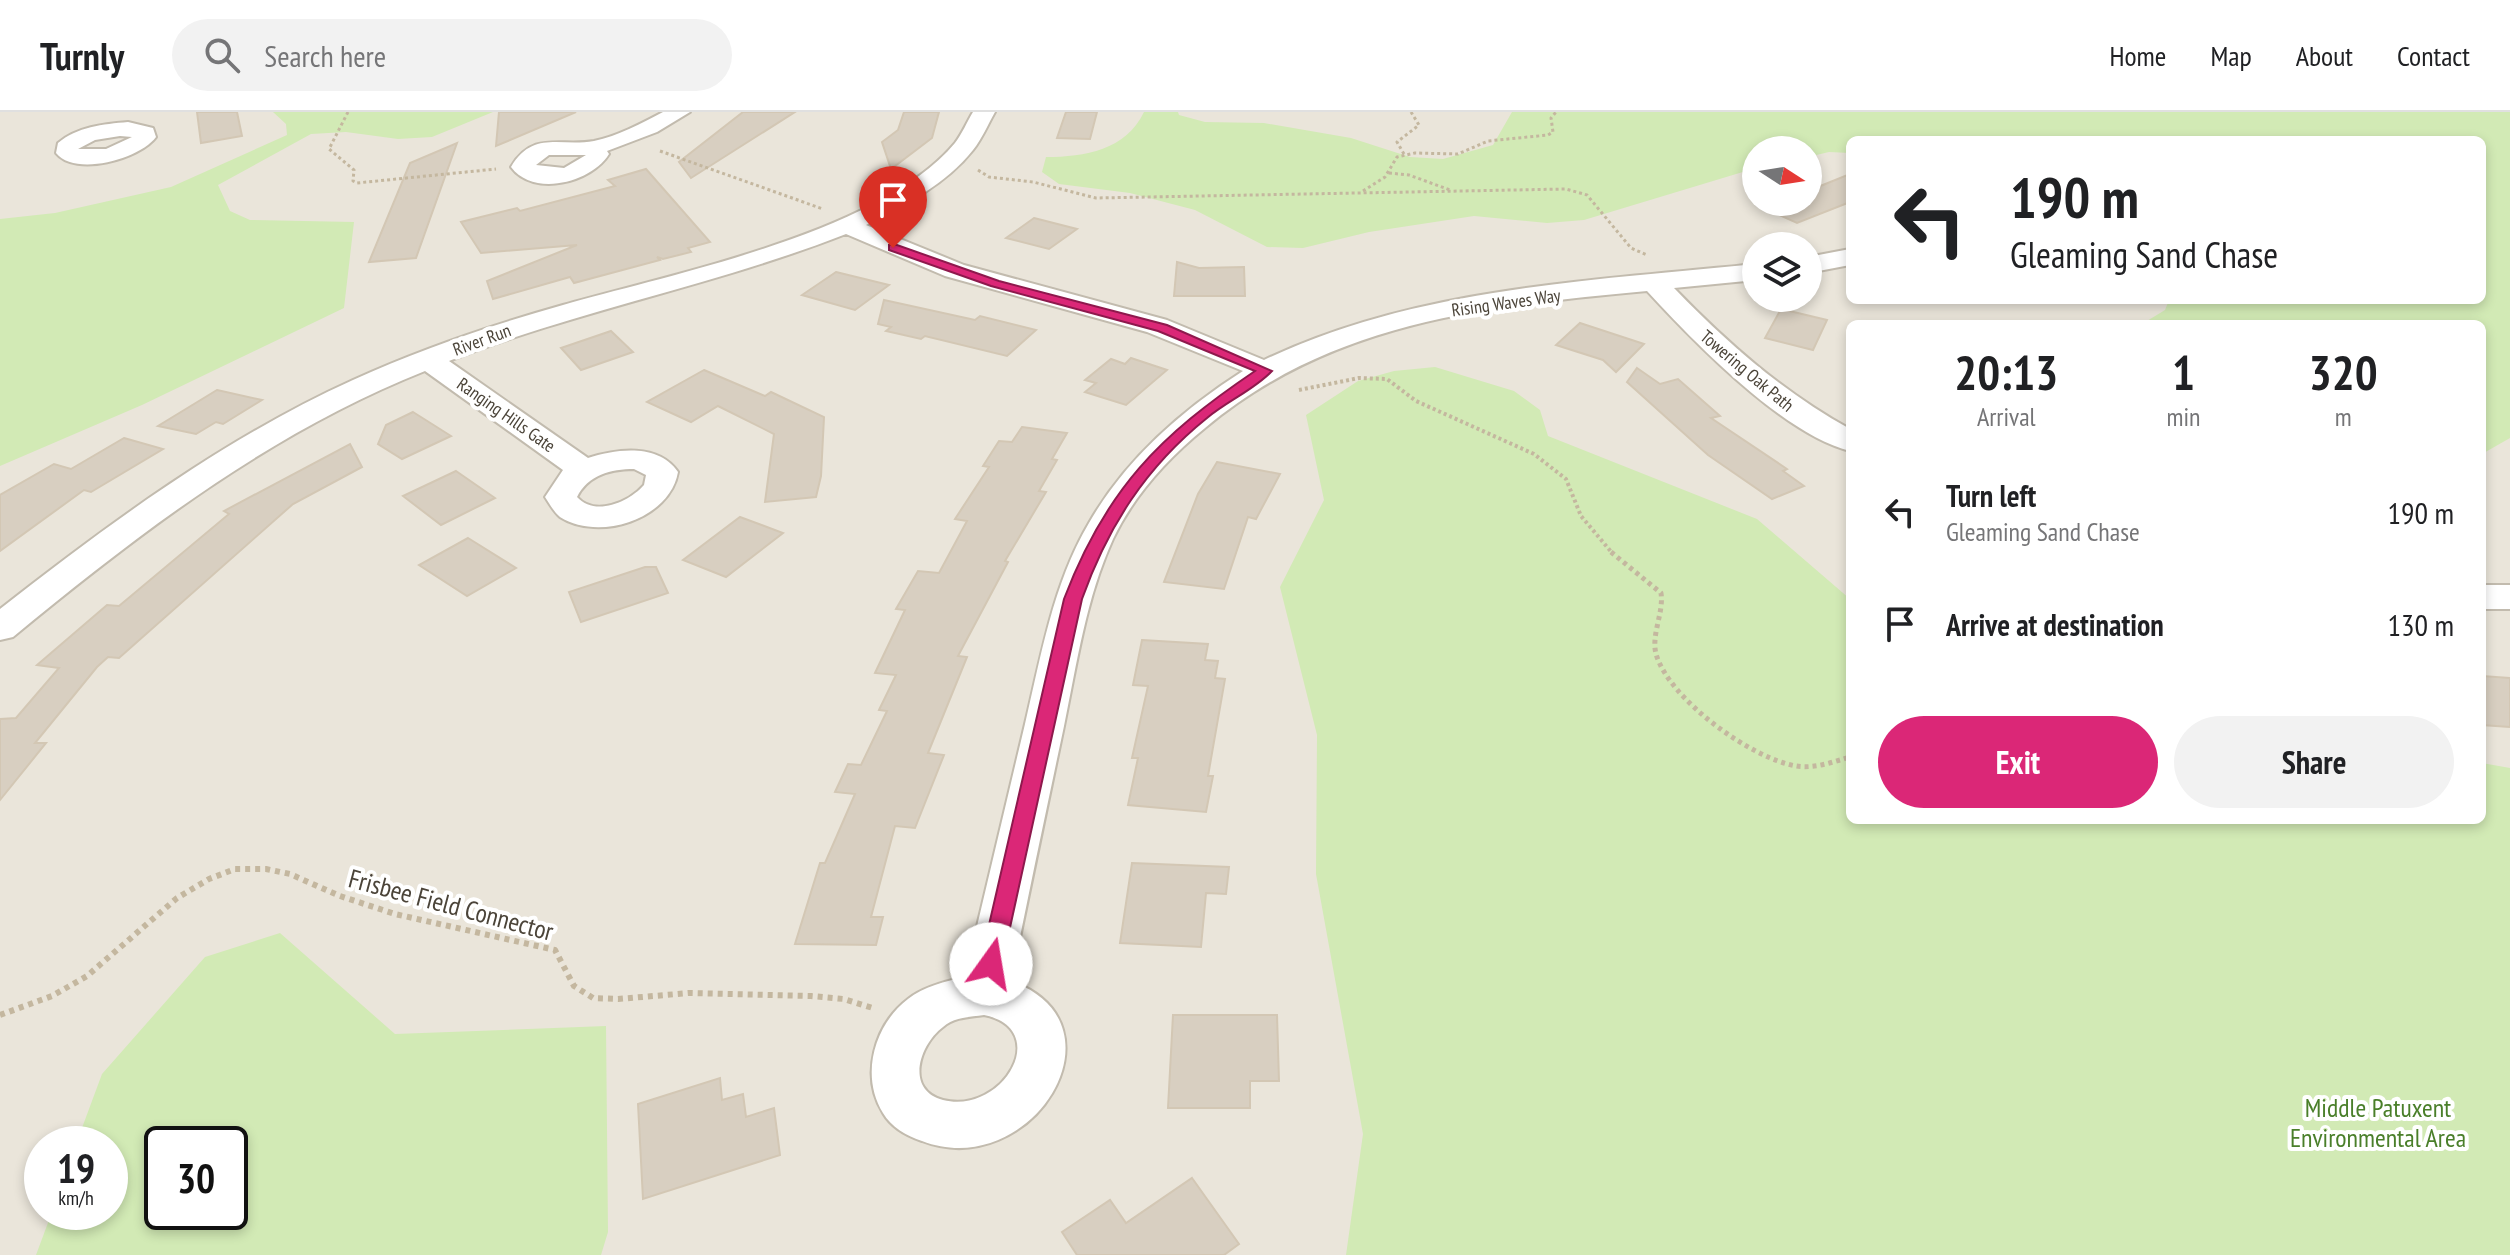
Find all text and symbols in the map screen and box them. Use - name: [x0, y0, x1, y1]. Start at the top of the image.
- search box: [172, 19, 732, 91]
- text: Turnly: [40, 31, 124, 80]
- icon: search: [200, 33, 244, 77]
- text: Search here: [264, 36, 386, 75]
- text: Home: [2110, 37, 2166, 74]
- text: Map: [2210, 37, 2252, 74]
- text: About: [2296, 37, 2353, 74]
- text: Contact: [2397, 37, 2470, 74]
- north arrow: [1742, 136, 1822, 216]
- map controls: [1742, 136, 1822, 312]
- text: 190 m: [2010, 161, 2139, 233]
- pin: [859, 166, 927, 248]
- icon: left: [1878, 168, 1982, 272]
- icon: arrive: [871, 178, 915, 222]
- text: Gleaming Sand Chase: [2010, 231, 2278, 278]
- button: layers: [1742, 232, 1822, 312]
- street label: Rising Waves Way: [1450, 283, 1562, 322]
- street label: River Run: [450, 318, 514, 361]
- street label: Towering Oak Path: [1696, 325, 1799, 416]
- text: 20:13: [1954, 341, 2058, 403]
- text: 1: [2172, 341, 2195, 403]
- text: 320: [2309, 341, 2378, 403]
- street label: Ranging Hills Gate: [453, 372, 560, 457]
- text: Arrival: [1977, 400, 2036, 433]
- text: min: [2166, 400, 2200, 433]
- text: m: [2335, 400, 2352, 433]
- text: Turn left: [1946, 476, 2036, 515]
- icon: left: [1878, 490, 1922, 534]
- text: 190 m: [2388, 493, 2454, 532]
- text: Gleaming Sand Chase: [1946, 515, 2140, 548]
- icon: arrive: [1878, 602, 1922, 646]
- text: Arrive at destination: [1946, 605, 2164, 644]
- text: 130 m: [2388, 605, 2454, 644]
- button: Exit: [1878, 716, 2158, 808]
- button: Share: [2174, 716, 2454, 808]
- street label: Frisbee Field Connector: [345, 861, 557, 948]
- position arrow: [949, 922, 1033, 1006]
- park label: Middle Patuxent Environmental Area: [2290, 1091, 2466, 1154]
- speed limit sign: 30: [144, 1126, 248, 1230]
- text: 19: [57, 1142, 95, 1194]
- text: km/h: [58, 1185, 94, 1211]

